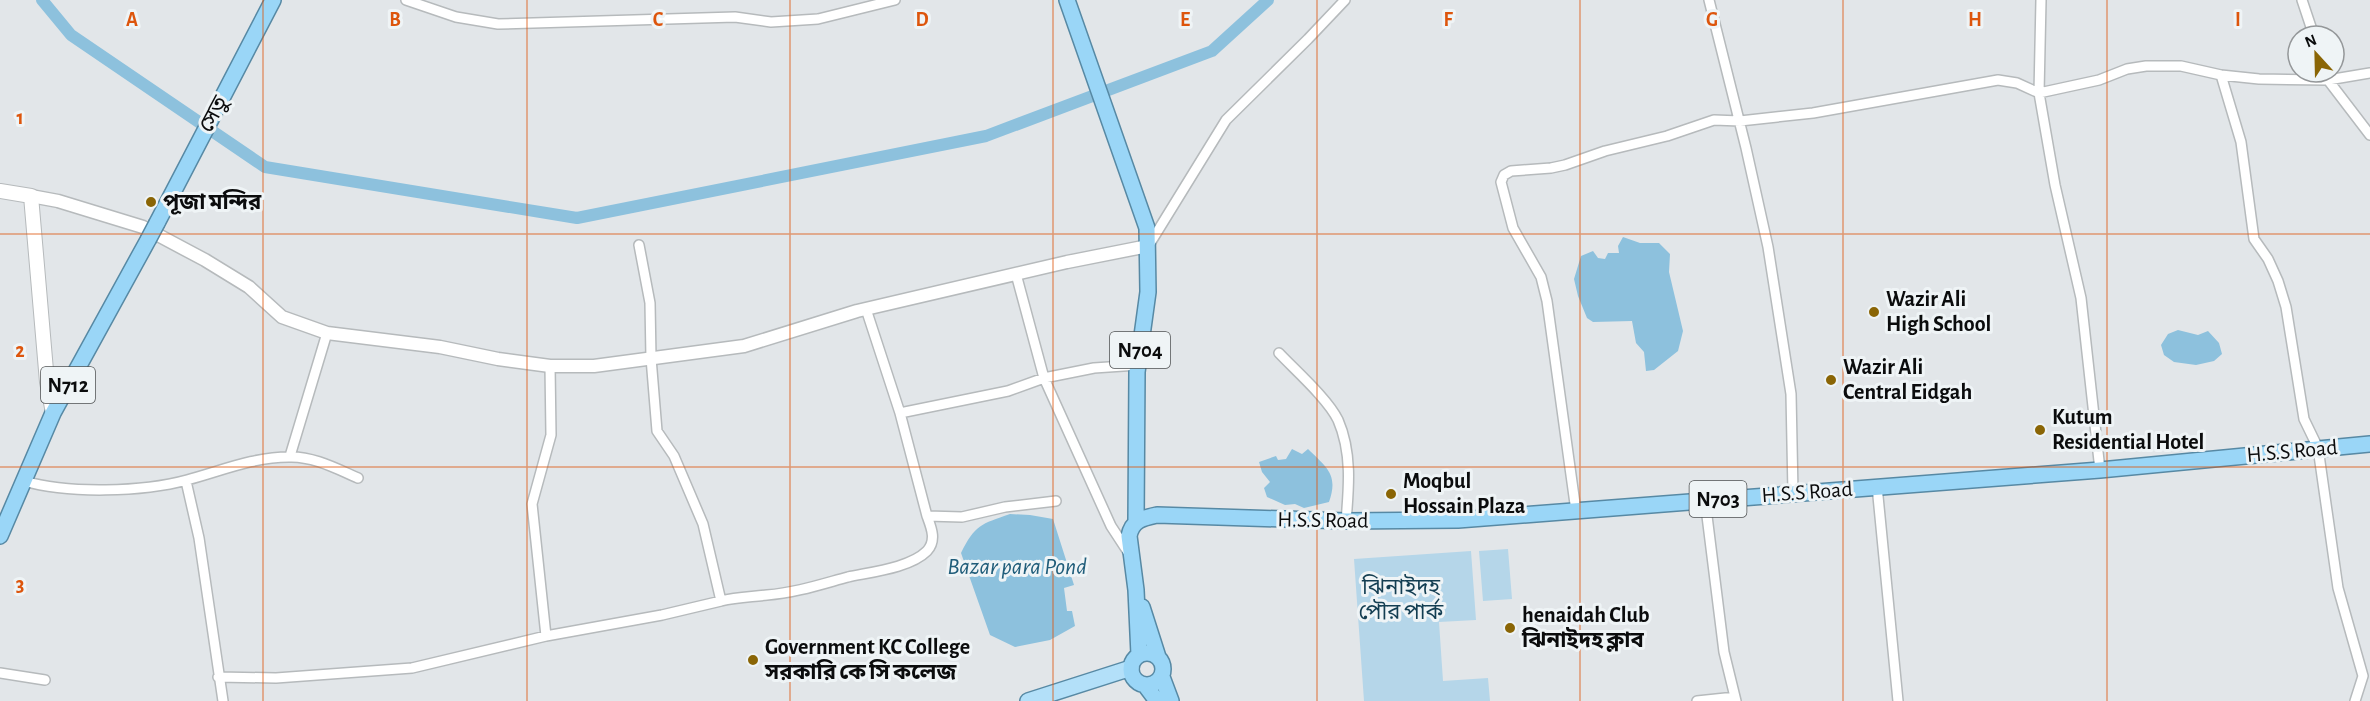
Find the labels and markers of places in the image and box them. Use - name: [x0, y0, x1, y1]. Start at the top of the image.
- place label: পূজা মন্দির: [163, 189, 262, 215]
- marker: পূজা মন্দির: [144, 195, 158, 209]
- place label: Wazir Ali High School: [1886, 288, 1991, 335]
- marker: Wazir Ali High School: [1867, 305, 1881, 319]
- place label: Wazir Ali Central Eidgah: [1843, 356, 1972, 403]
- marker: Wazir Ali Central Eidgah: [1824, 373, 1838, 387]
- place label: Kutum Residential Hotel: [2052, 406, 2204, 453]
- marker: Kutum Residential Hotel: [2033, 423, 2047, 437]
- place label: Moqbul Hossain Plaza: [1403, 470, 1526, 517]
- marker: Moqbul Hossain Plaza: [1384, 487, 1398, 501]
- place label: henaidah Club ঝিনাইদহ ক্লাব: [1521, 604, 1650, 653]
- marker: henaidah Club ঝিনাইদহ ক্লাব: [1503, 621, 1517, 635]
- place label: Government KC College সরকারি কে সি কলেজ: [764, 636, 970, 683]
- marker: Government KC College সরকারি কে সি কলেজ: [746, 653, 760, 667]

